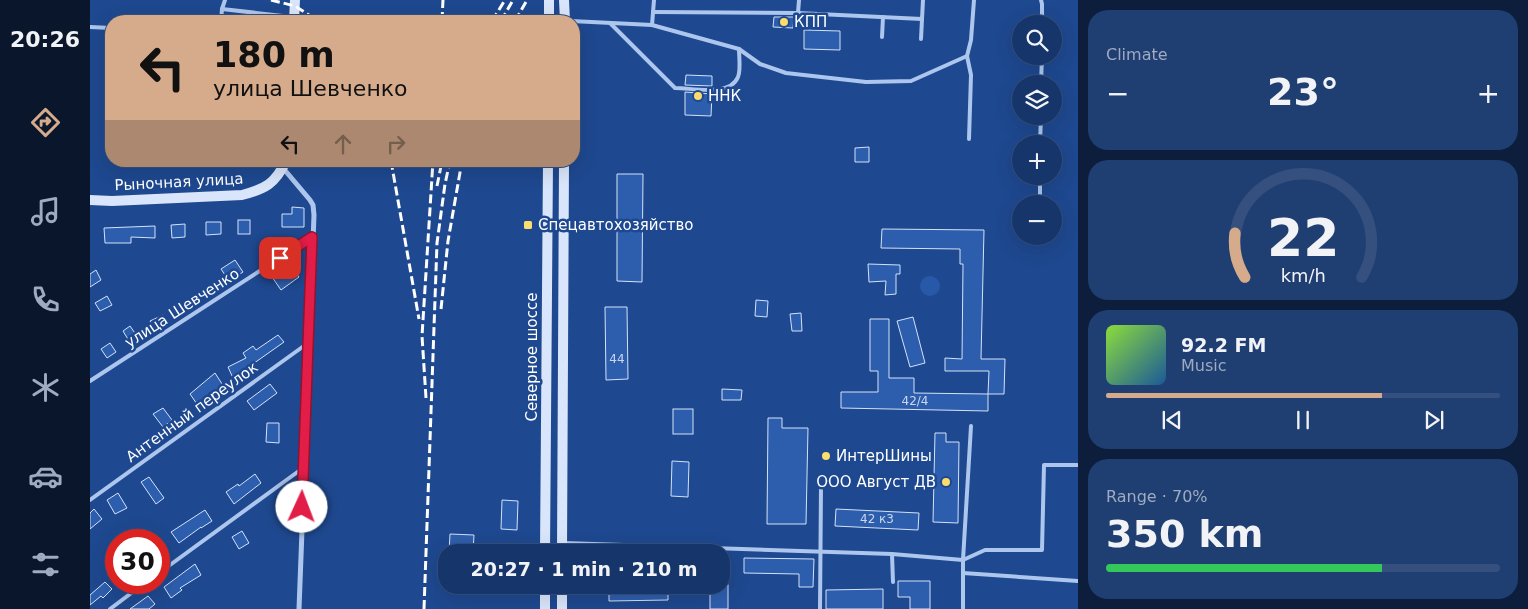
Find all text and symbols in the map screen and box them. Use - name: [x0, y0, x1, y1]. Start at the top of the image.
- place label: КПП: [794, 13, 827, 31]
- map controls: [1012, 15, 1062, 245]
- button: search: [1012, 15, 1062, 65]
- marker: КПП: [778, 16, 790, 28]
- text: 20:26: [10, 27, 80, 52]
- icon: left: [130, 35, 195, 100]
- text: 180 m: [213, 35, 335, 75]
- text: Climate: [1106, 45, 1168, 64]
- text: 23°: [1267, 70, 1339, 114]
- button: layers: [1012, 75, 1062, 125]
- text: улица Шевченко: [213, 76, 408, 101]
- text: −: [1106, 77, 1129, 110]
- text: +: [1477, 77, 1500, 110]
- place label: ННК: [708, 87, 742, 105]
- marker: ННК: [692, 90, 704, 102]
- icon: directions: [28, 105, 63, 140]
- icon: left: [276, 130, 304, 158]
- icon: ahead: [329, 130, 357, 158]
- icon: right: [382, 130, 410, 158]
- button: +: [1012, 135, 1062, 185]
- street label: Рыночная улица: [114, 170, 244, 194]
- icon: music: [28, 194, 63, 229]
- button: −: [1012, 195, 1062, 245]
- text: 22: [1267, 208, 1339, 268]
- place label: Спецавтохозяйство: [538, 216, 693, 234]
- marker: Спецавтохозяйство: [522, 219, 534, 231]
- pin: [259, 237, 301, 279]
- icon: arrive: [266, 244, 294, 272]
- street label: улица Шевченко: [121, 264, 243, 352]
- text: km/h: [1280, 265, 1326, 286]
- icon: phone: [28, 282, 63, 317]
- street label: Северное шоссе: [523, 293, 541, 421]
- text: 92.2 FM: [1181, 334, 1266, 356]
- house number: 44: [609, 352, 625, 366]
- text: Music: [1181, 356, 1227, 375]
- street label: Антенный переулок: [123, 358, 261, 466]
- icon: climate: [28, 370, 63, 405]
- house number: 42/4: [902, 394, 928, 408]
- icon: previous: [1158, 406, 1186, 434]
- icon: pause: [1289, 406, 1317, 434]
- icon: next: [1420, 406, 1448, 434]
- place label: ИнтерШины: [836, 447, 932, 465]
- marker: ИнтерШины: [820, 450, 832, 462]
- icon: car: [28, 459, 63, 494]
- place label: ООО Август ДВ: [816, 473, 936, 491]
- marker: ООО Август ДВ: [940, 476, 952, 488]
- position arrow: [275, 480, 327, 532]
- text: Range · 70%: [1106, 487, 1208, 506]
- house number: 42 к3: [860, 512, 894, 526]
- text: 350 km: [1106, 512, 1263, 556]
- speed limit sign: 30: [105, 529, 170, 594]
- icon: filters: [28, 547, 63, 582]
- text: 20:27 · 1 min · 210 m: [470, 558, 698, 580]

